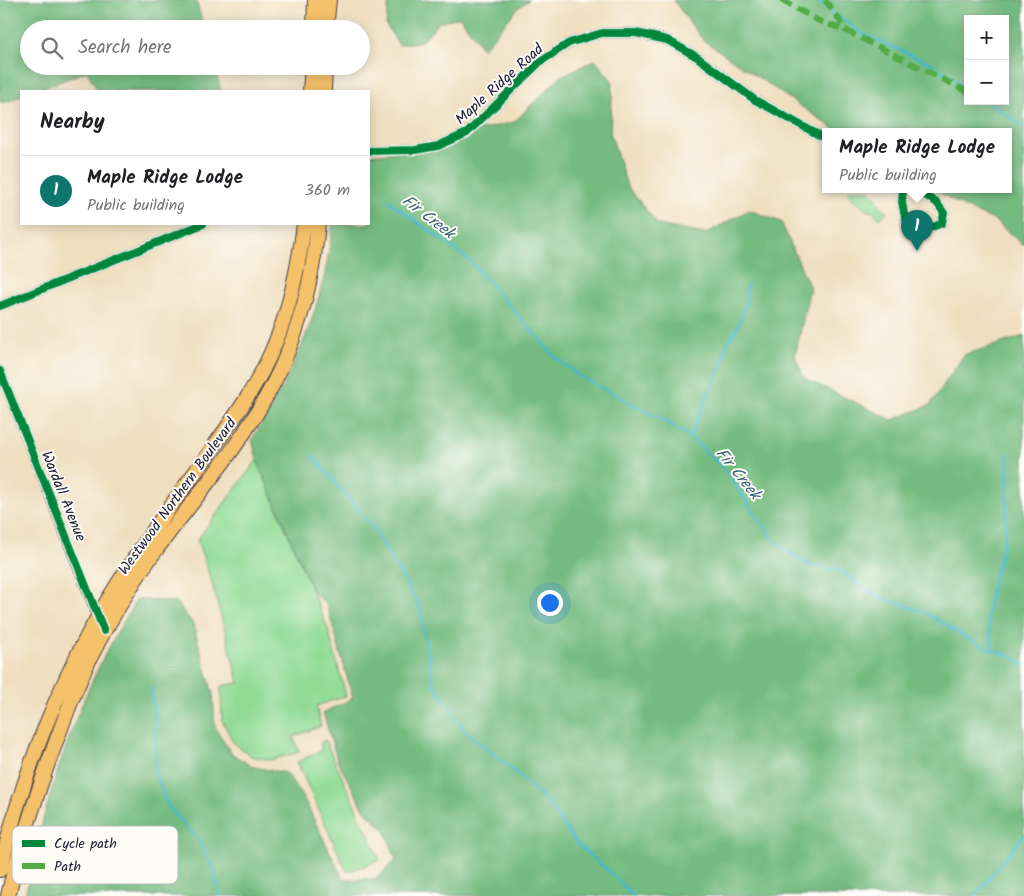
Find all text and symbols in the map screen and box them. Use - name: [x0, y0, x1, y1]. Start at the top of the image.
- map controls: [964, 15, 1009, 105]
- button: +: [964, 15, 1009, 60]
- search box: [20, 20, 370, 75]
- text: Search here: [78, 33, 172, 63]
- icon: search: [38, 34, 66, 62]
- street label: Maple Ridge Road: [450, 38, 550, 131]
- button: −: [964, 60, 1009, 105]
- text: Nearby: [40, 106, 105, 139]
- popup: [822, 128, 1012, 193]
- text: Maple Ridge Lodge: [839, 133, 995, 163]
- text: Maple Ridge Lodge: [87, 163, 243, 193]
- text: Public building: [839, 163, 937, 188]
- text: 1: [54, 178, 58, 203]
- text: 360 m: [305, 178, 350, 203]
- water label: Fir Creek: [396, 189, 462, 247]
- text: Public building: [87, 193, 185, 218]
- pin: 1: [901, 210, 933, 251]
- street label: Westwood Northern Boulevard: [113, 413, 243, 580]
- water label: Fir Creek: [709, 442, 768, 507]
- street label: Wardall Avenue: [34, 447, 92, 545]
- your location: [537, 590, 563, 616]
- legend: [12, 826, 178, 884]
- text: Cycle path: [54, 833, 117, 855]
- text: Path: [54, 856, 81, 878]

